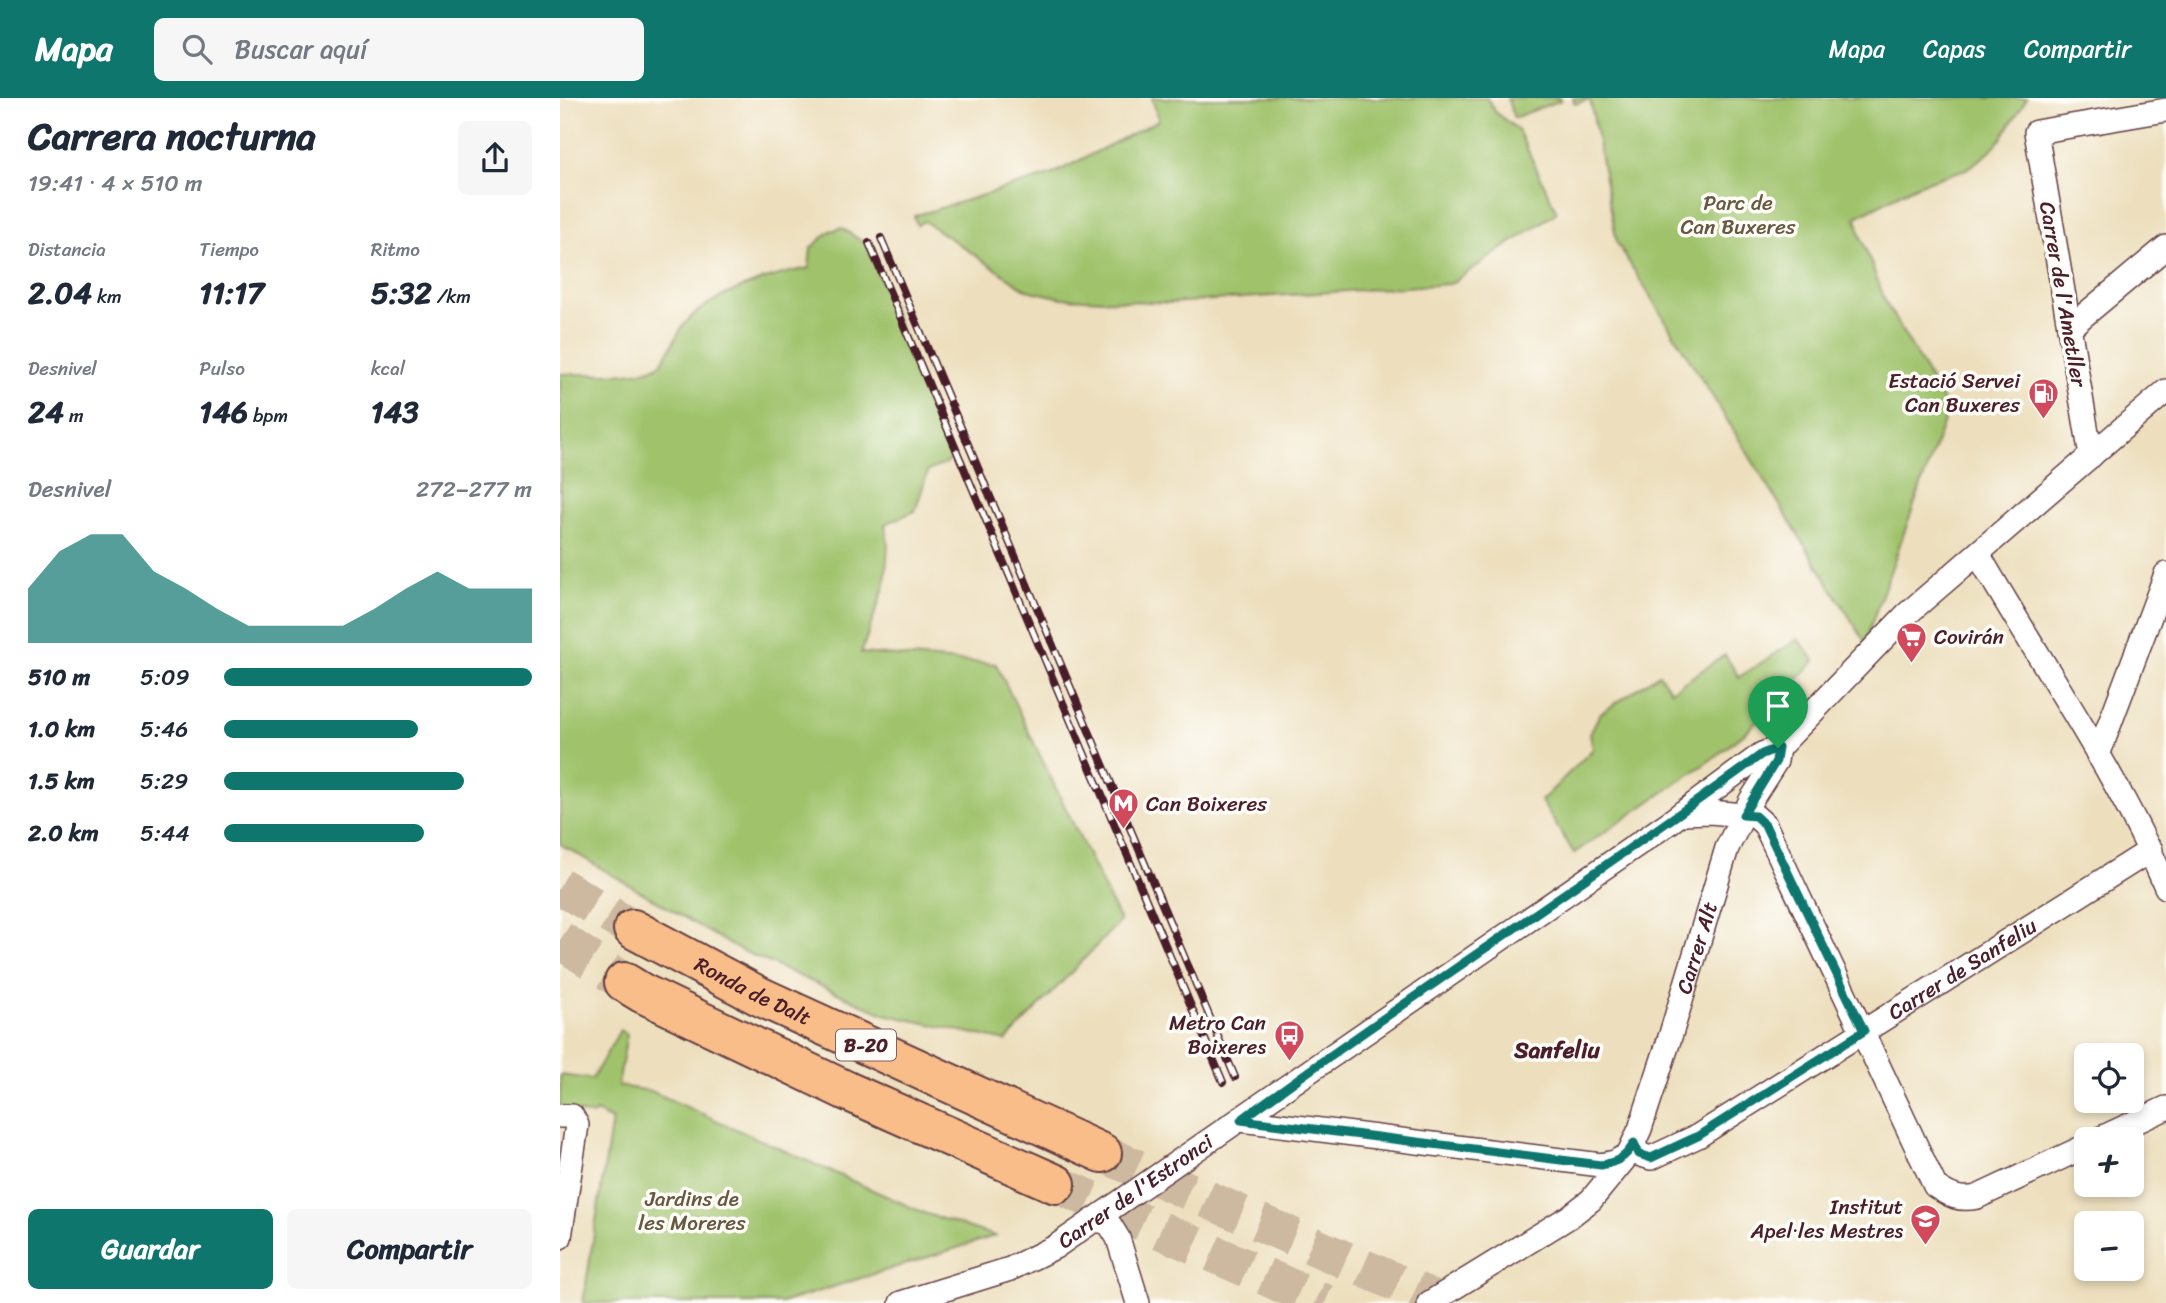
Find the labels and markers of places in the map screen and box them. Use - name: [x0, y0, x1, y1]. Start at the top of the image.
- place label: Estació Servei Can Buxeres: [1888, 362, 2021, 424]
- fuel station icon: Estació Servei Can Buxeres: [2026, 376, 2060, 420]
- place label: Covirán: [1934, 618, 2004, 656]
- supermarket icon: Covirán: [1894, 620, 1928, 664]
- pin: [1748, 676, 1808, 748]
- place label: Can Boixeres: [1146, 785, 1267, 823]
- metro station icon: Can Boixeres: [1106, 787, 1140, 831]
- place label: Metro Can Boixeres: [1169, 1004, 1266, 1066]
- bus stop icon: Metro Can Boixeres: [1272, 1018, 1306, 1062]
- place label: Institut Apel·les Mestres: [1750, 1188, 1903, 1250]
- school or university icon: Institut Apel·les Mestres: [1909, 1202, 1943, 1246]

